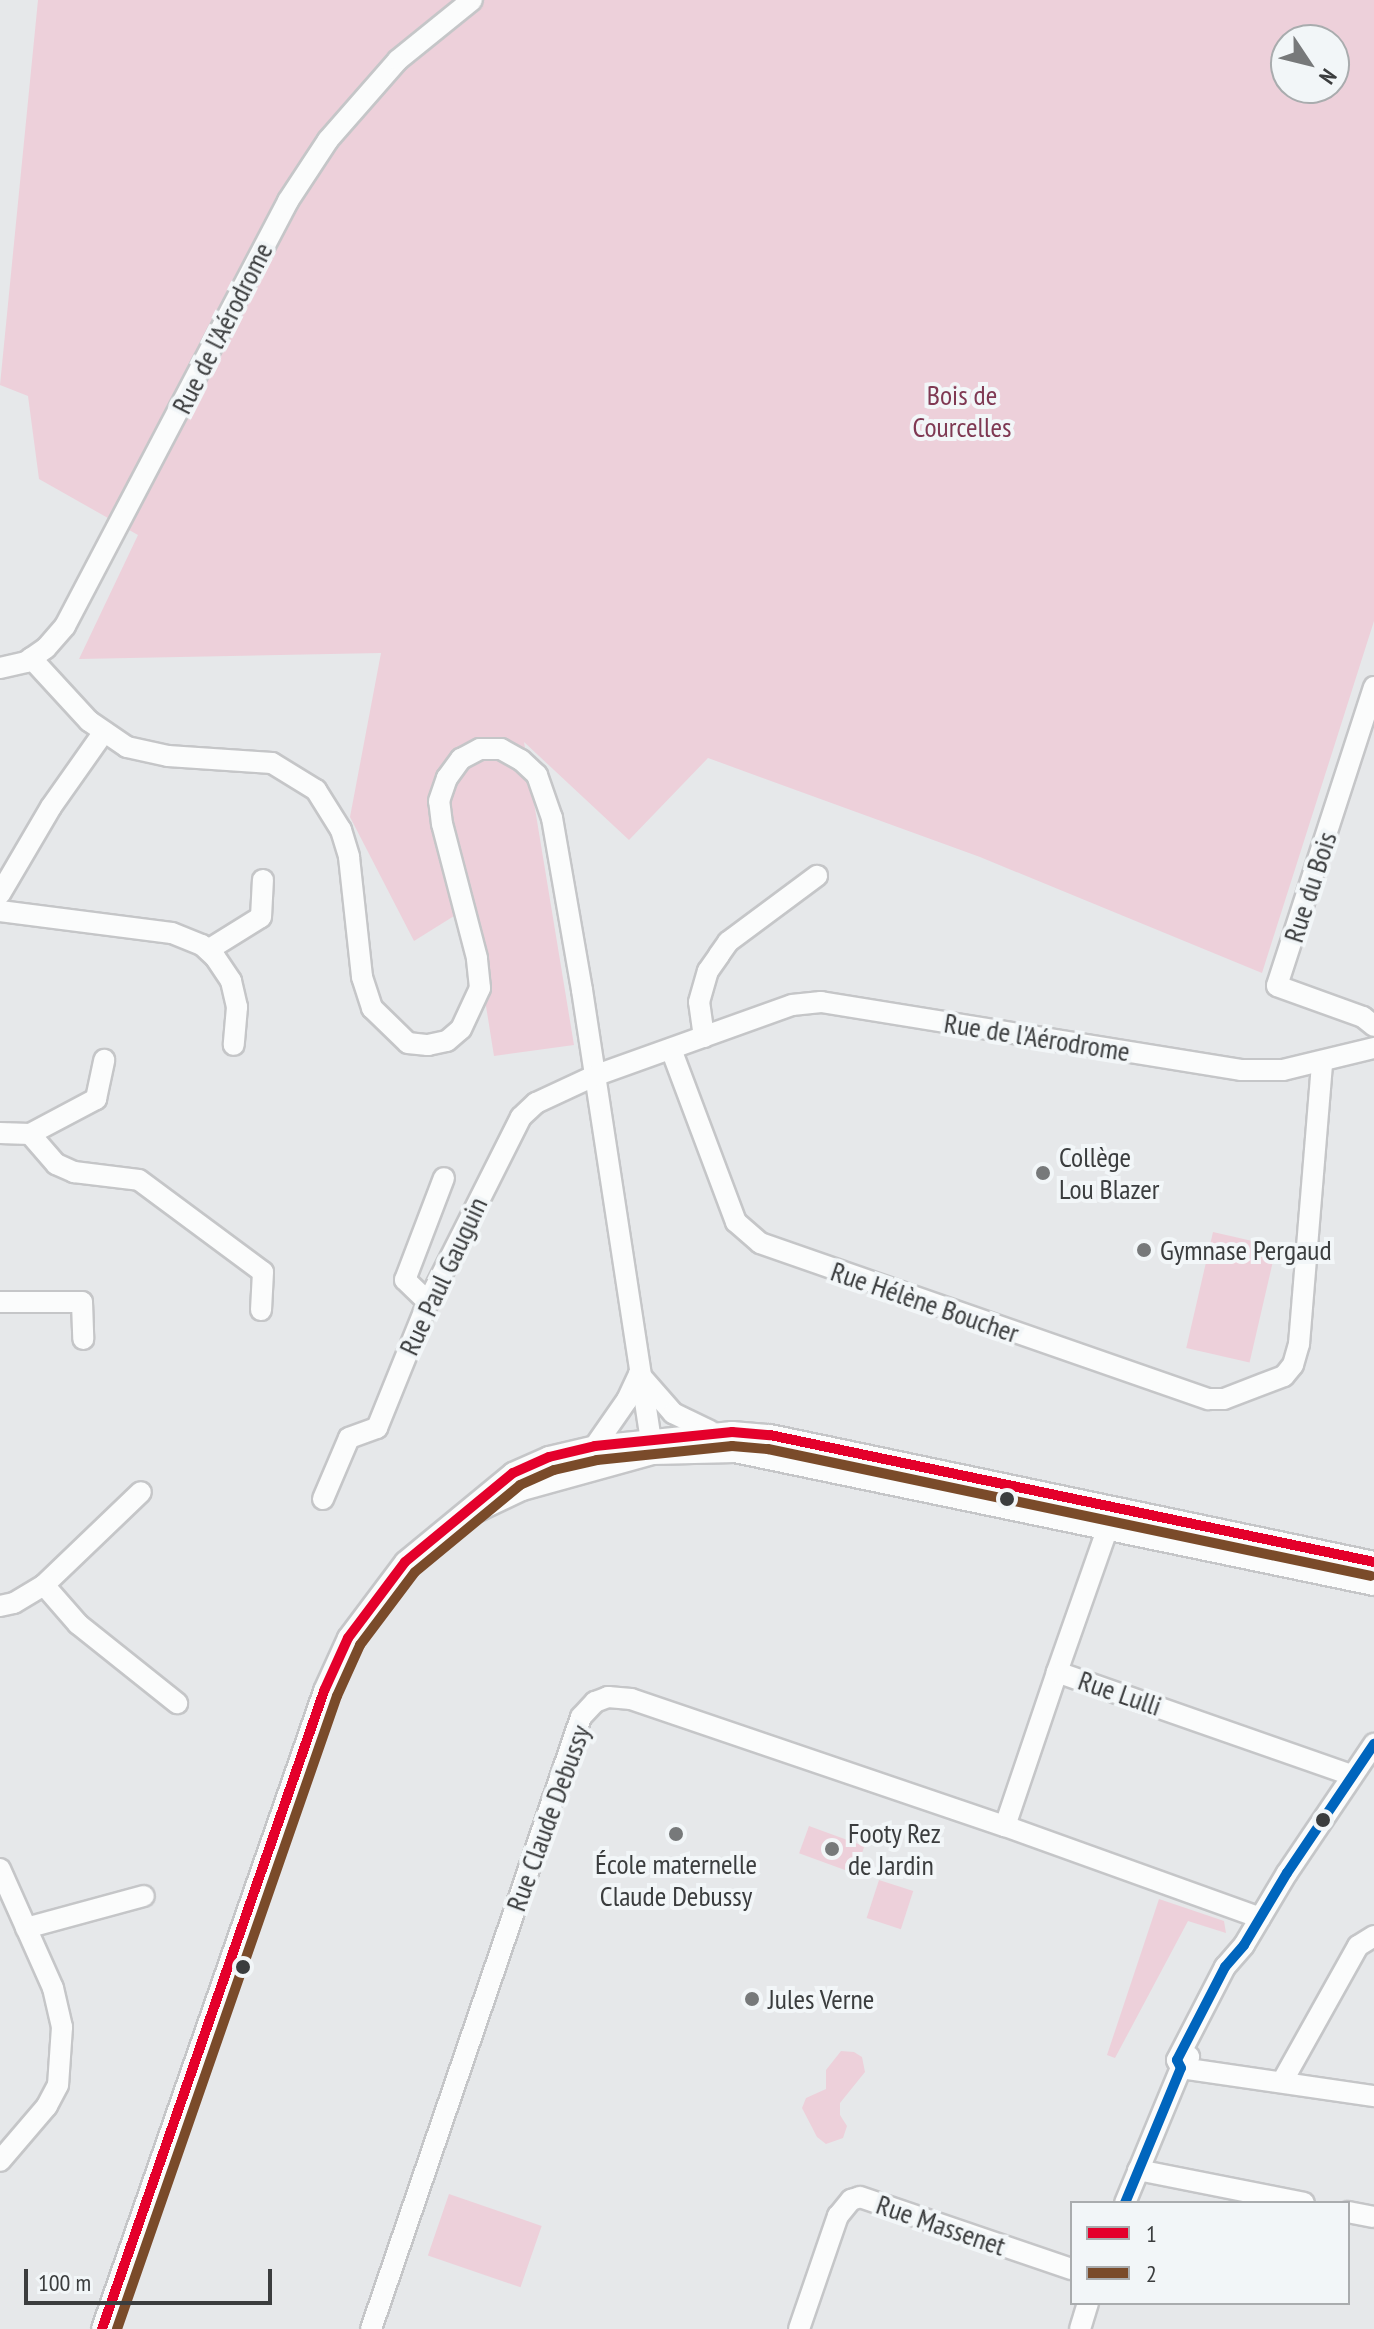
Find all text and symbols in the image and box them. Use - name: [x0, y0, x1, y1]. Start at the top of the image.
- north arrow: [1270, 24, 1350, 104]
- text: N: [1313, 64, 1343, 90]
- street label: Rue de l'Aérodrome: [164, 237, 280, 419]
- park label: Bois de Courcelles: [912, 378, 1012, 444]
- street label: Rue du Bois: [1276, 828, 1344, 946]
- street label: Rue de l'Aérodrome: [942, 1006, 1132, 1068]
- place label: Collège Lou Blazer: [1059, 1140, 1159, 1206]
- marker: Collège Lou Blazer: [1034, 1164, 1052, 1182]
- street label: Rue Paul Gauguin: [392, 1192, 494, 1360]
- place label: Gymnase Pergaud: [1160, 1233, 1332, 1267]
- marker: Gymnase Pergaud: [1135, 1241, 1153, 1259]
- street label: Rue Hélène Boucher: [827, 1254, 1023, 1350]
- unlabelled marker: [999, 1491, 1015, 1507]
- street label: Rue Lulli: [1074, 1663, 1166, 1723]
- street label: Rue Claude Debussy: [499, 1720, 597, 1916]
- unlabelled marker: [1315, 1812, 1331, 1828]
- place label: Footy Rez de Jardin: [848, 1816, 942, 1882]
- marker: École maternelle Claude Debussy: [667, 1825, 685, 1843]
- marker: Footy Rez de Jardin: [823, 1840, 841, 1858]
- place label: École maternelle Claude Debussy: [595, 1847, 757, 1913]
- unlabelled marker: [235, 1959, 251, 1975]
- place label: Jules Verne: [768, 1982, 875, 2016]
- marker: Jules Verne: [743, 1990, 761, 2008]
- street label: Rue Massenet: [872, 2187, 1010, 2263]
- legend: [1070, 2201, 1350, 2305]
- text: 1: [1146, 2218, 1157, 2249]
- scale bar: [28, 2253, 276, 2303]
- text: 2: [1146, 2258, 1157, 2289]
- text: 100 m: [38, 2267, 91, 2298]

